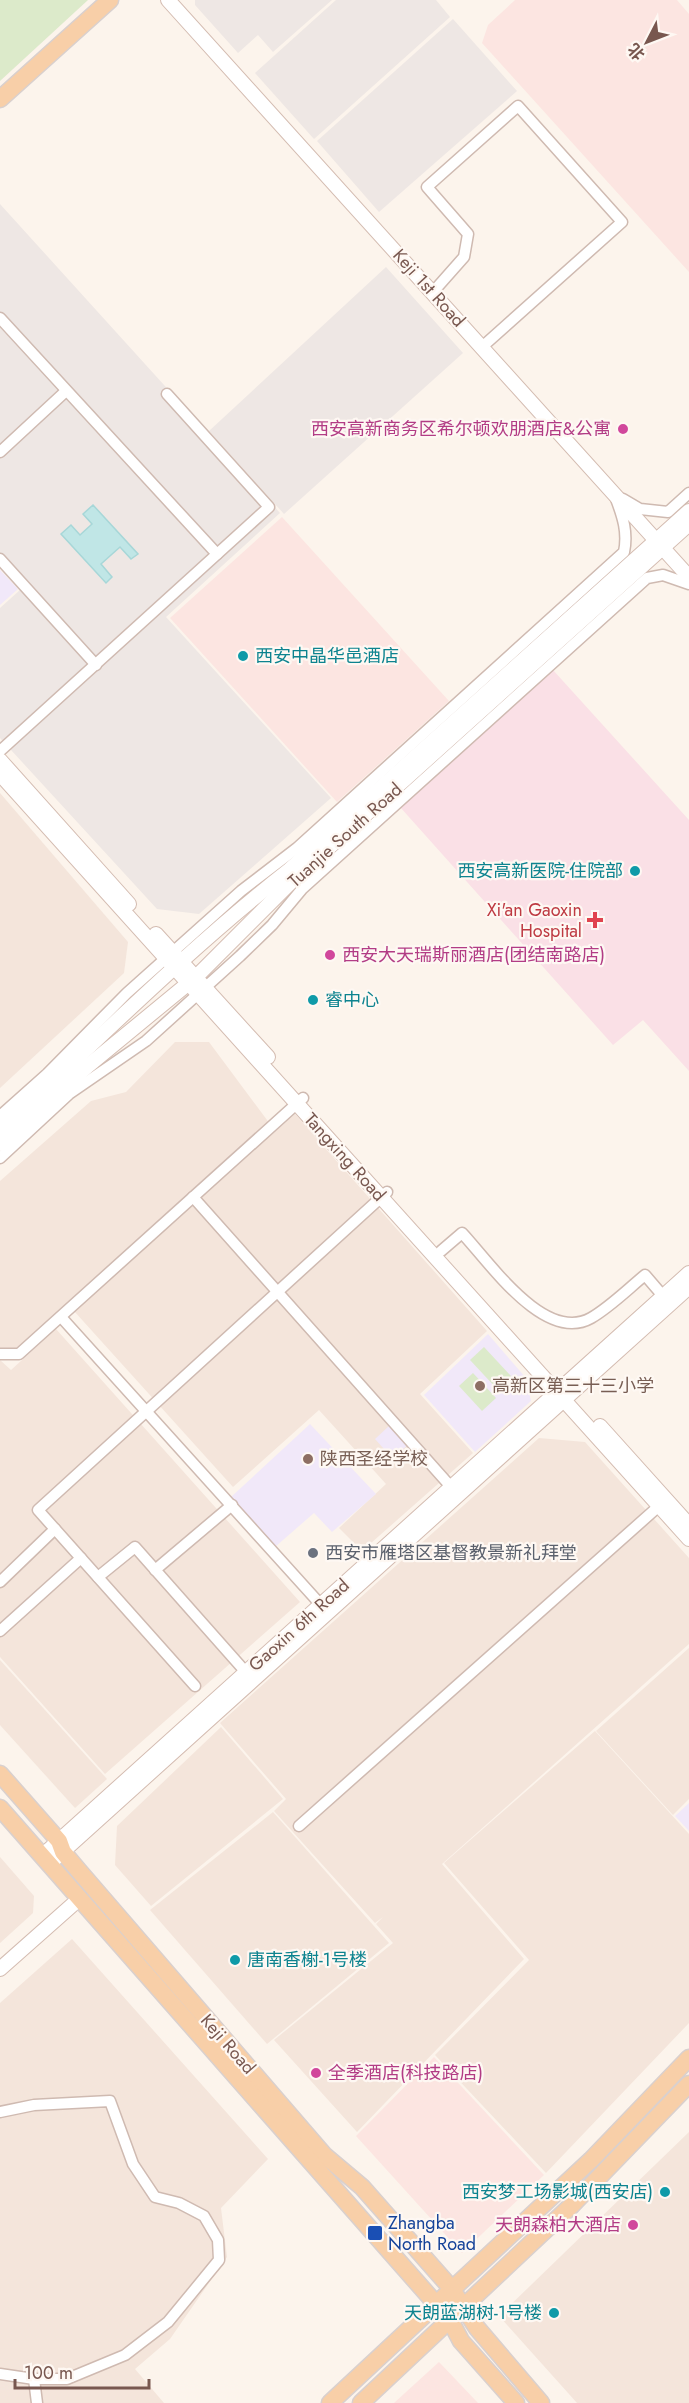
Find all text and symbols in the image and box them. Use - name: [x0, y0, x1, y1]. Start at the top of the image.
- north arrow: [617, 12, 677, 72]
- text: 北: [622, 38, 650, 65]
- street label: Keji 1st Road: [387, 243, 471, 333]
- place label: 西安高新商务区希尔顿欢朋酒店&公寓: [311, 416, 611, 442]
- marker: 西安高新商务区希尔顿欢朋酒店&公寓: [616, 422, 630, 436]
- place label: 西安中晶华邑酒店: [255, 643, 399, 669]
- marker: 西安中晶华邑酒店: [236, 649, 250, 663]
- street label: Tuanjie South Road: [282, 777, 408, 893]
- place label: 西安高新医院-住院部: [457, 858, 623, 884]
- marker: 西安高新医院-住院部: [628, 864, 642, 878]
- place label: Xi'an Gaoxin Hospital: [487, 897, 582, 944]
- marker: Xi'an Gaoxin Hospital: [586, 911, 604, 929]
- place label: 西安大天瑞斯丽酒店(团结南路店): [342, 942, 605, 968]
- marker: 西安大天瑞斯丽酒店(团结南路店): [323, 948, 337, 962]
- place label: 睿中心: [325, 987, 379, 1013]
- marker: 睿中心: [306, 993, 320, 1007]
- street label: Tangxing Road: [298, 1107, 392, 1207]
- place label: 高新区第三十三小学: [492, 1373, 654, 1399]
- marker: 高新区第三十三小学: [473, 1379, 487, 1393]
- place label: 陕西圣经学校: [320, 1446, 428, 1472]
- marker: 陕西圣经学校: [301, 1452, 315, 1466]
- place label: 西安市雁塔区基督教景新礼拜堂: [325, 1540, 577, 1566]
- marker: 西安市雁塔区基督教景新礼拜堂: [306, 1546, 320, 1560]
- street label: Gaoxin 6th Road: [243, 1573, 355, 1677]
- place label: 唐南香榭-1号楼: [247, 1947, 367, 1973]
- marker: 唐南香榭-1号楼: [228, 1953, 242, 1967]
- street label: Keji Road: [194, 2008, 262, 2080]
- place label: 全季酒店(科技路店): [328, 2060, 483, 2086]
- marker: 全季酒店(科技路店): [309, 2066, 323, 2080]
- place label: 西安梦工场影城(西安店): [462, 2179, 653, 2205]
- marker: 西安梦工场影城(西安店): [658, 2185, 672, 2199]
- place label: Zhangba North Road: [388, 2210, 476, 2257]
- place label: 天朗森柏大酒店: [495, 2212, 621, 2238]
- marker: 天朗森柏大酒店: [626, 2218, 640, 2232]
- marker: Zhangba North Road: [366, 2224, 384, 2242]
- place label: 天朗蓝湖树-1号楼: [404, 2300, 542, 2326]
- marker: 天朗蓝湖树-1号楼: [547, 2306, 561, 2320]
- scale bar: [15, 2352, 148, 2390]
- text: 100 m: [24, 2360, 73, 2386]

